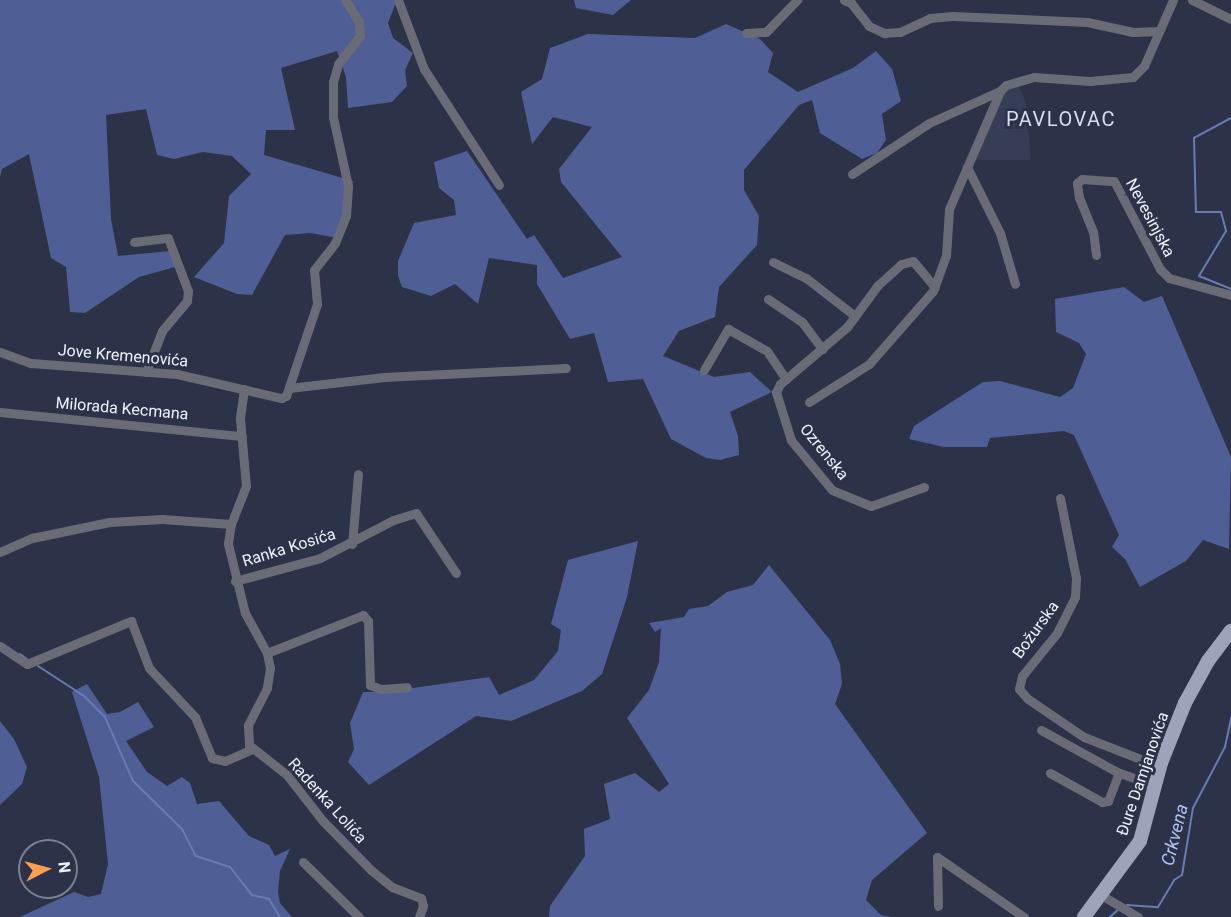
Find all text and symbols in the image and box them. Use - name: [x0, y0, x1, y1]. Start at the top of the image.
- district label: PAVLOVAC: [1006, 107, 1116, 131]
- street label: Nevesinjska: [1121, 176, 1179, 260]
- street label: Jove Kremenovića: [57, 341, 189, 371]
- street label: Milorada Kecmana: [55, 394, 189, 424]
- street label: Ozrenska: [796, 420, 852, 484]
- street label: Ranka Kosića: [240, 525, 338, 571]
- street label: Božurska: [1009, 598, 1063, 662]
- street label: Đure Damjanovića: [1113, 710, 1173, 838]
- street label: Radenka Lolića: [284, 754, 370, 848]
- water label: Crkvena: [1157, 802, 1193, 868]
- north arrow: [18, 839, 78, 899]
- text: N: [54, 861, 74, 874]

